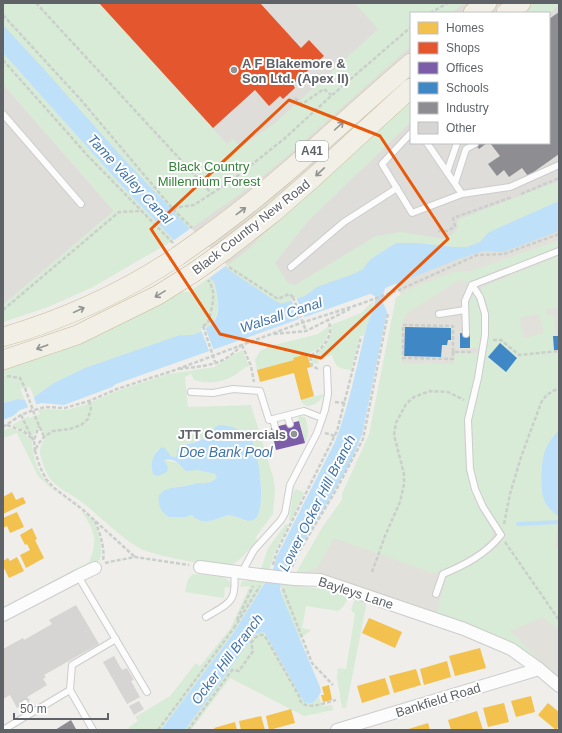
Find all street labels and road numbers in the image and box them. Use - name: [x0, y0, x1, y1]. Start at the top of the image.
- road number: A41: [296, 141, 328, 161]
- street label: Black Country New Road: [189, 176, 313, 278]
- street label: Bayleys Lane: [317, 574, 395, 612]
- street label: Bankfield Road: [394, 680, 482, 720]

